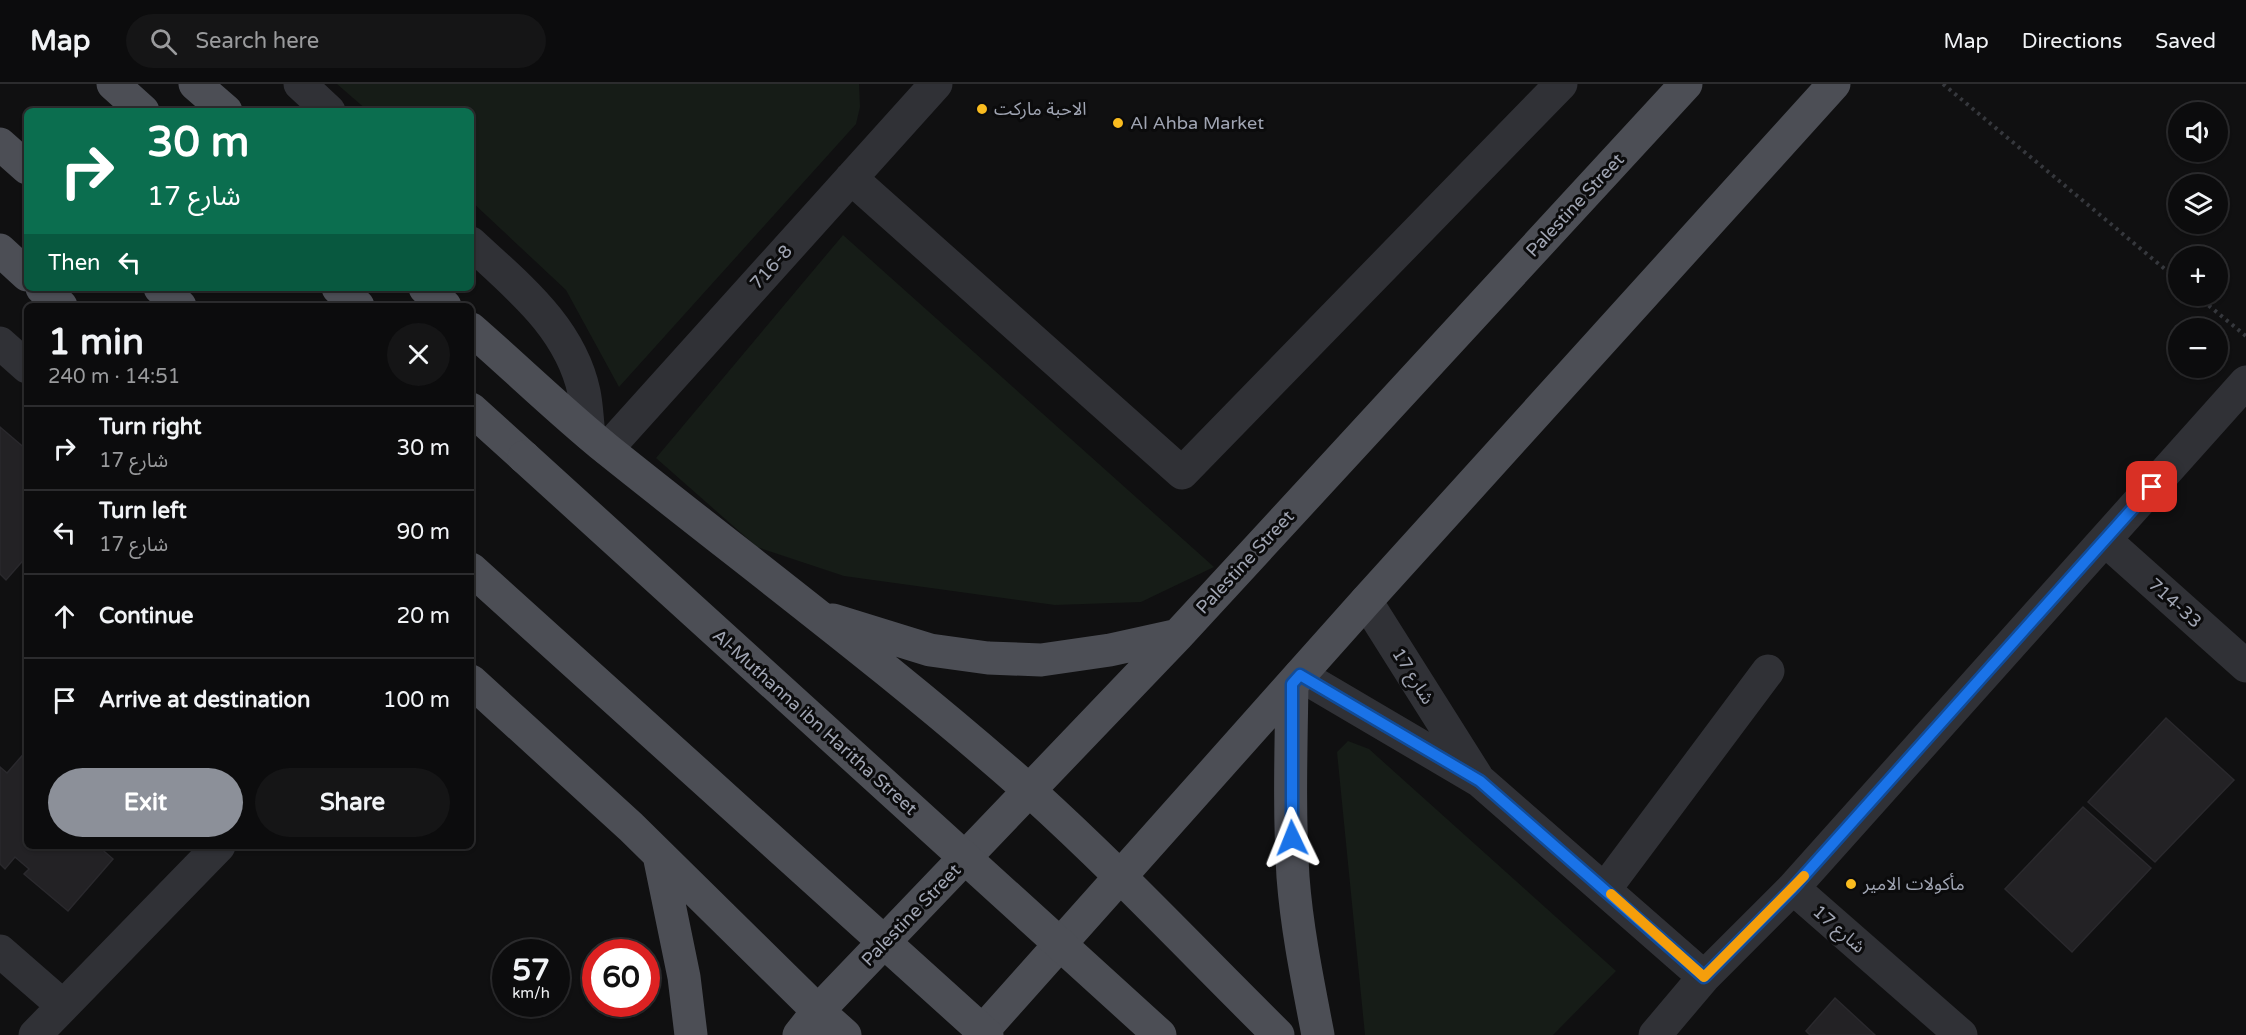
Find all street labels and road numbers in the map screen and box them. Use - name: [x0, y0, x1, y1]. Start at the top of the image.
- street label: Palestine Street: [1521, 149, 1629, 261]
- street label: 716-8: [745, 240, 797, 294]
- street label: Palestine Street: [1191, 506, 1299, 618]
- street label: 714-33: [2144, 573, 2206, 633]
- street label: Al-Muthanna ibn Haritha Street: [708, 624, 922, 820]
- street label: شارع 17: [1385, 644, 1439, 710]
- street label: Palestine Street: [857, 859, 965, 971]
- street label: شارع 17: [1806, 900, 1870, 960]

